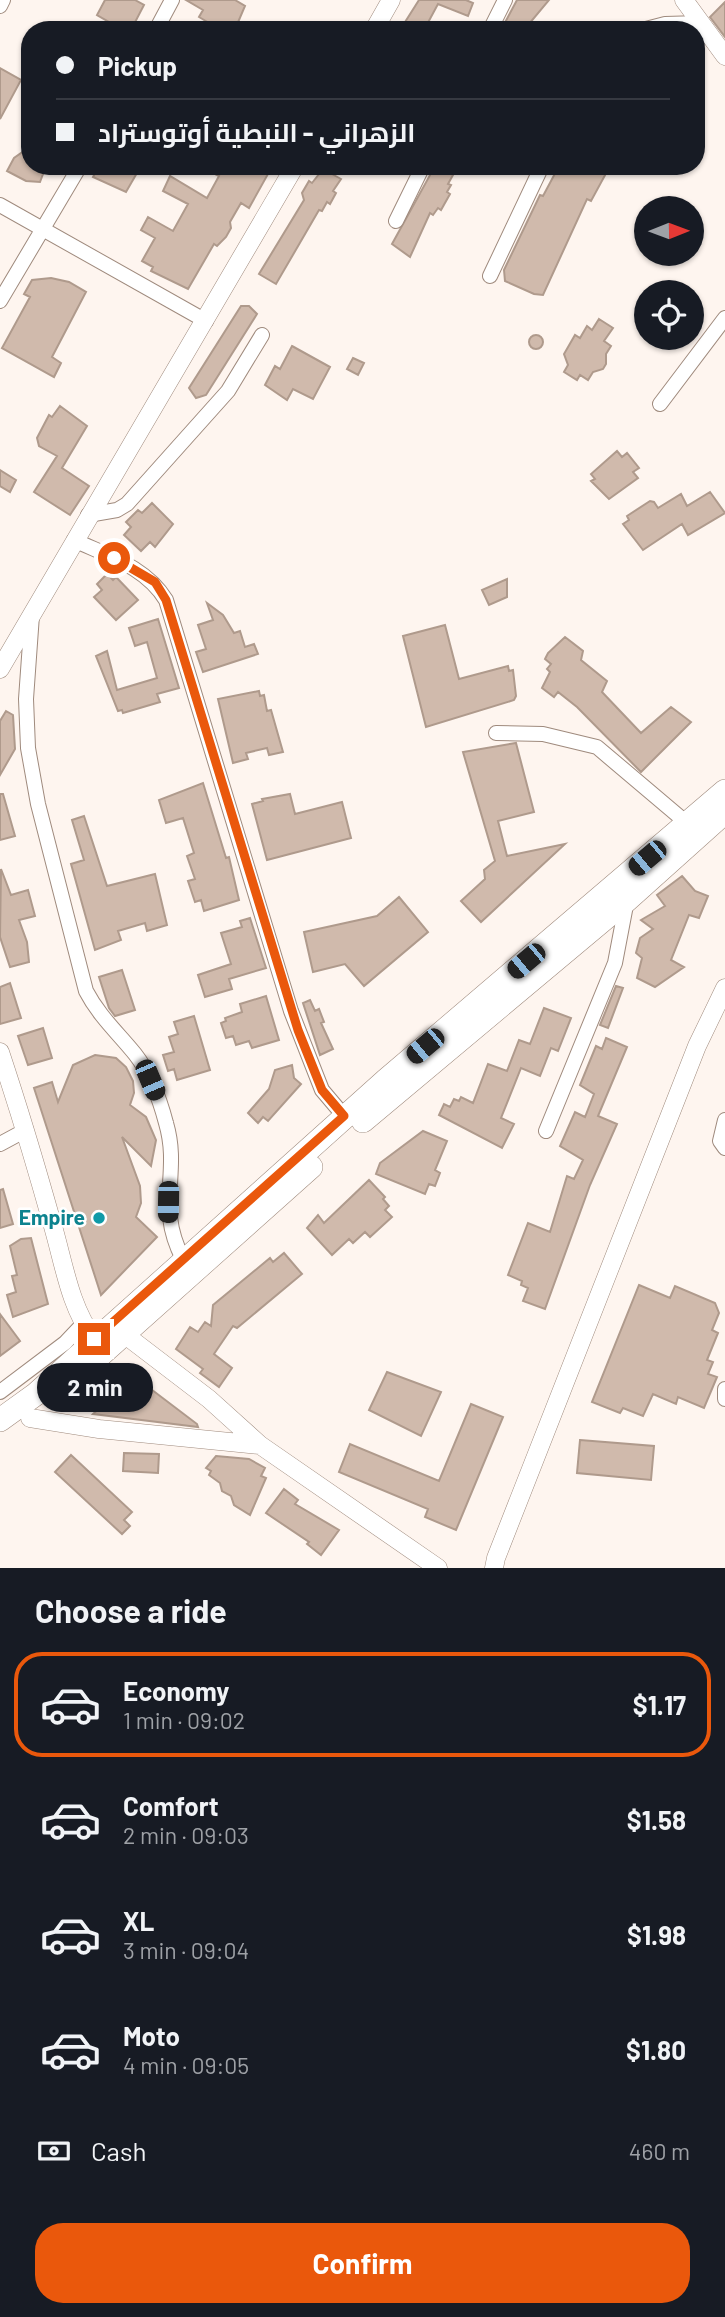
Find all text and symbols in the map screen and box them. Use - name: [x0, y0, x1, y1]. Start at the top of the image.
- text: Pickup: [98, 50, 177, 81]
- text: الزهراني - النبطية أوتوستراد: [98, 116, 415, 147]
- north arrow: [634, 196, 704, 266]
- map controls: [634, 196, 704, 350]
- button: locate: [634, 280, 704, 350]
- route start: [98, 542, 130, 574]
- car: [625, 836, 670, 880]
- car: [504, 939, 549, 983]
- car: [403, 1024, 448, 1068]
- car: [133, 1057, 168, 1103]
- car: [158, 1181, 179, 1223]
- place label: Empire: [19, 1204, 85, 1229]
- marker: Empire: [91, 1210, 107, 1226]
- route end: [78, 1323, 110, 1355]
- callout: 2 min: [36, 1364, 152, 1412]
- text: 2 min: [67, 1373, 123, 1401]
- text: Choose a ride: [35, 1591, 227, 1629]
- icon: car: [39, 1673, 102, 1736]
- text: Economy: [123, 1675, 229, 1706]
- text: $1.17: [633, 1689, 686, 1720]
- text: 1 min · 09:02: [123, 1706, 245, 1734]
- icon: car: [39, 1788, 102, 1851]
- text: Comfort: [123, 1790, 219, 1821]
- text: $1.58: [627, 1804, 686, 1835]
- text: 2 min · 09:03: [123, 1821, 249, 1849]
- icon: car: [39, 1903, 102, 1966]
- text: XL: [123, 1905, 154, 1936]
- text: $1.98: [627, 1919, 686, 1950]
- text: 3 min · 09:04: [123, 1936, 249, 1964]
- icon: car: [39, 2018, 102, 2081]
- text: Moto: [123, 2020, 180, 2051]
- text: $1.80: [626, 2034, 686, 2065]
- text: 4 min · 09:05: [123, 2051, 249, 2079]
- icon: cash: [35, 2132, 73, 2170]
- text: Cash: [91, 2135, 146, 2166]
- text: 460 m: [629, 2137, 690, 2165]
- button: Confirm: [35, 2223, 690, 2303]

